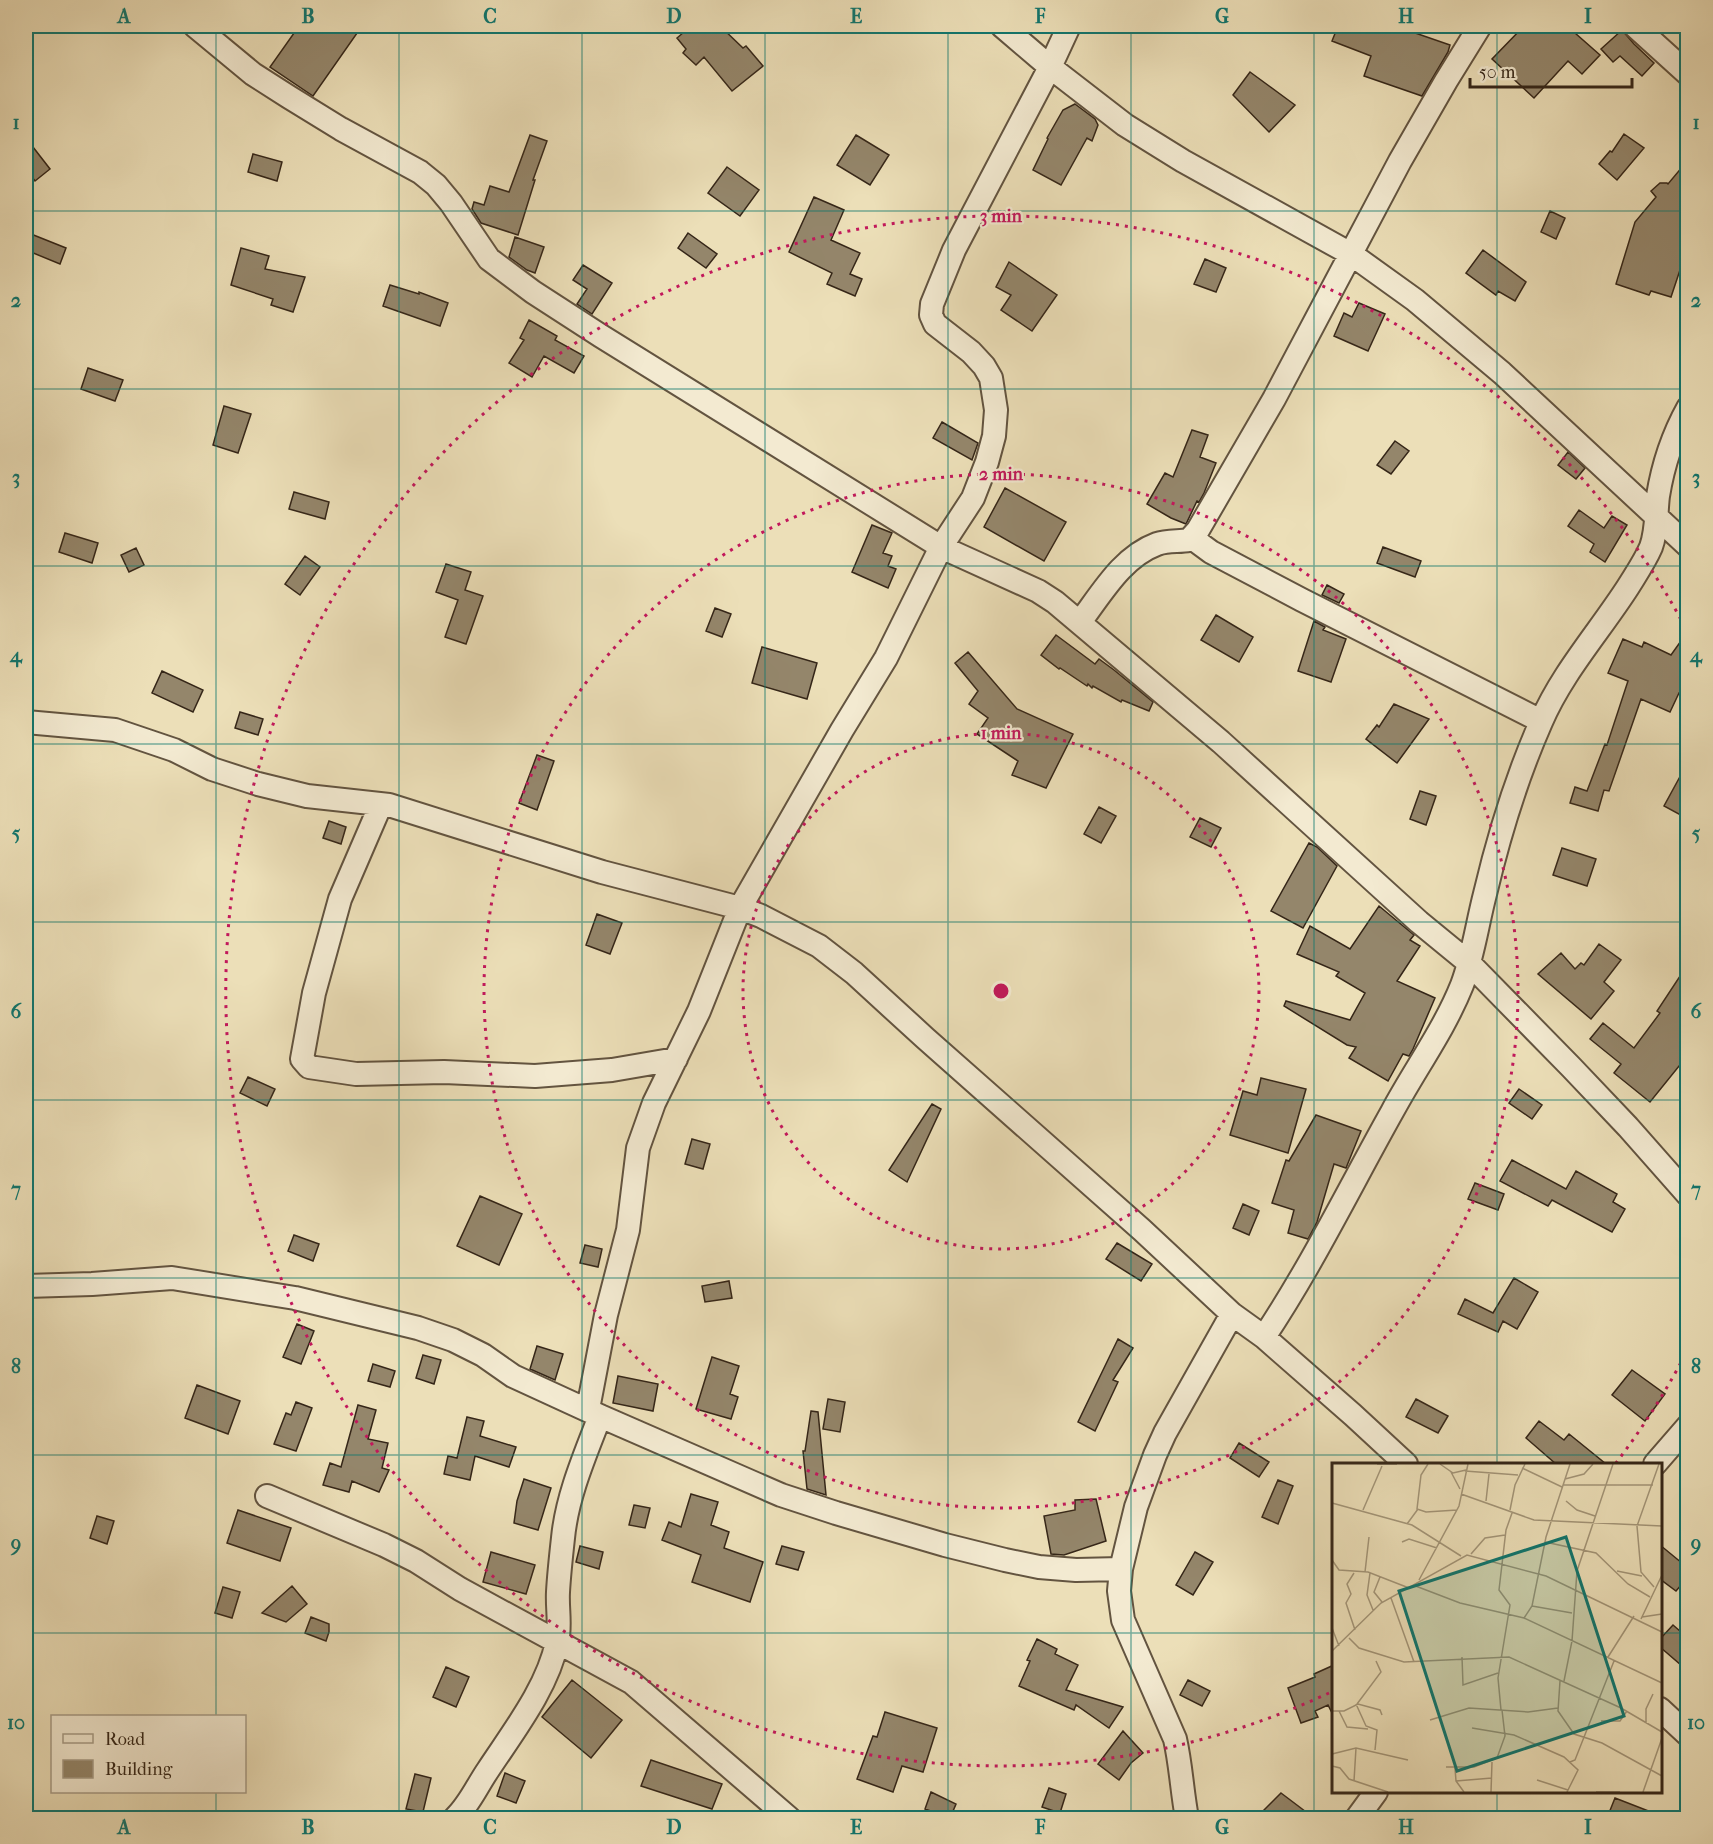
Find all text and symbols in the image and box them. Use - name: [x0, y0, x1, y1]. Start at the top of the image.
- text: A: [116, 5, 132, 28]
- text: B: [301, 5, 315, 28]
- text: C: [483, 5, 497, 28]
- text: D: [666, 5, 682, 28]
- text: E: [850, 5, 862, 28]
- text: F: [1034, 5, 1046, 28]
- text: G: [1215, 5, 1229, 28]
- text: H: [1398, 5, 1414, 28]
- text: I: [1584, 5, 1592, 28]
- scale bar: [1470, 51, 1632, 89]
- text: 50 m: [1479, 62, 1516, 83]
- text: 1: [12, 111, 20, 134]
- text: 1: [1692, 111, 1700, 134]
- text: 3 min: [980, 206, 1023, 227]
- text: 2: [11, 289, 21, 312]
- text: 2: [1691, 289, 1701, 312]
- text: 2 min: [979, 464, 1023, 485]
- text: 3: [12, 466, 20, 489]
- text: 3: [1692, 466, 1700, 489]
- text: 4: [9, 644, 23, 668]
- text: 4: [1689, 644, 1703, 668]
- text: 1 min: [980, 723, 1022, 744]
- text: 5: [12, 822, 21, 845]
- text: 5: [1692, 822, 1701, 845]
- centre of rings: [991, 981, 1011, 1001]
- text: 6: [11, 1000, 23, 1023]
- text: 6: [1691, 1000, 1703, 1023]
- text: 7: [10, 1178, 21, 1201]
- text: 7: [1690, 1178, 1701, 1201]
- text: 8: [11, 1355, 21, 1378]
- text: 8: [1691, 1355, 1701, 1378]
- inset map: [1332, 1463, 1662, 1793]
- text: 9: [10, 1533, 21, 1556]
- text: 9: [1690, 1533, 1701, 1556]
- text: 10: [7, 1711, 25, 1734]
- text: 10: [1687, 1711, 1705, 1734]
- legend: [51, 1715, 246, 1793]
- text: Road: [105, 1729, 145, 1750]
- text: Building: [105, 1759, 173, 1780]
- text: A: [116, 1816, 132, 1839]
- text: B: [301, 1816, 315, 1839]
- text: C: [483, 1816, 497, 1839]
- text: D: [666, 1816, 682, 1839]
- text: E: [850, 1816, 862, 1839]
- text: F: [1034, 1816, 1046, 1839]
- text: G: [1215, 1816, 1229, 1839]
- text: H: [1398, 1816, 1414, 1839]
- text: I: [1584, 1816, 1592, 1839]

